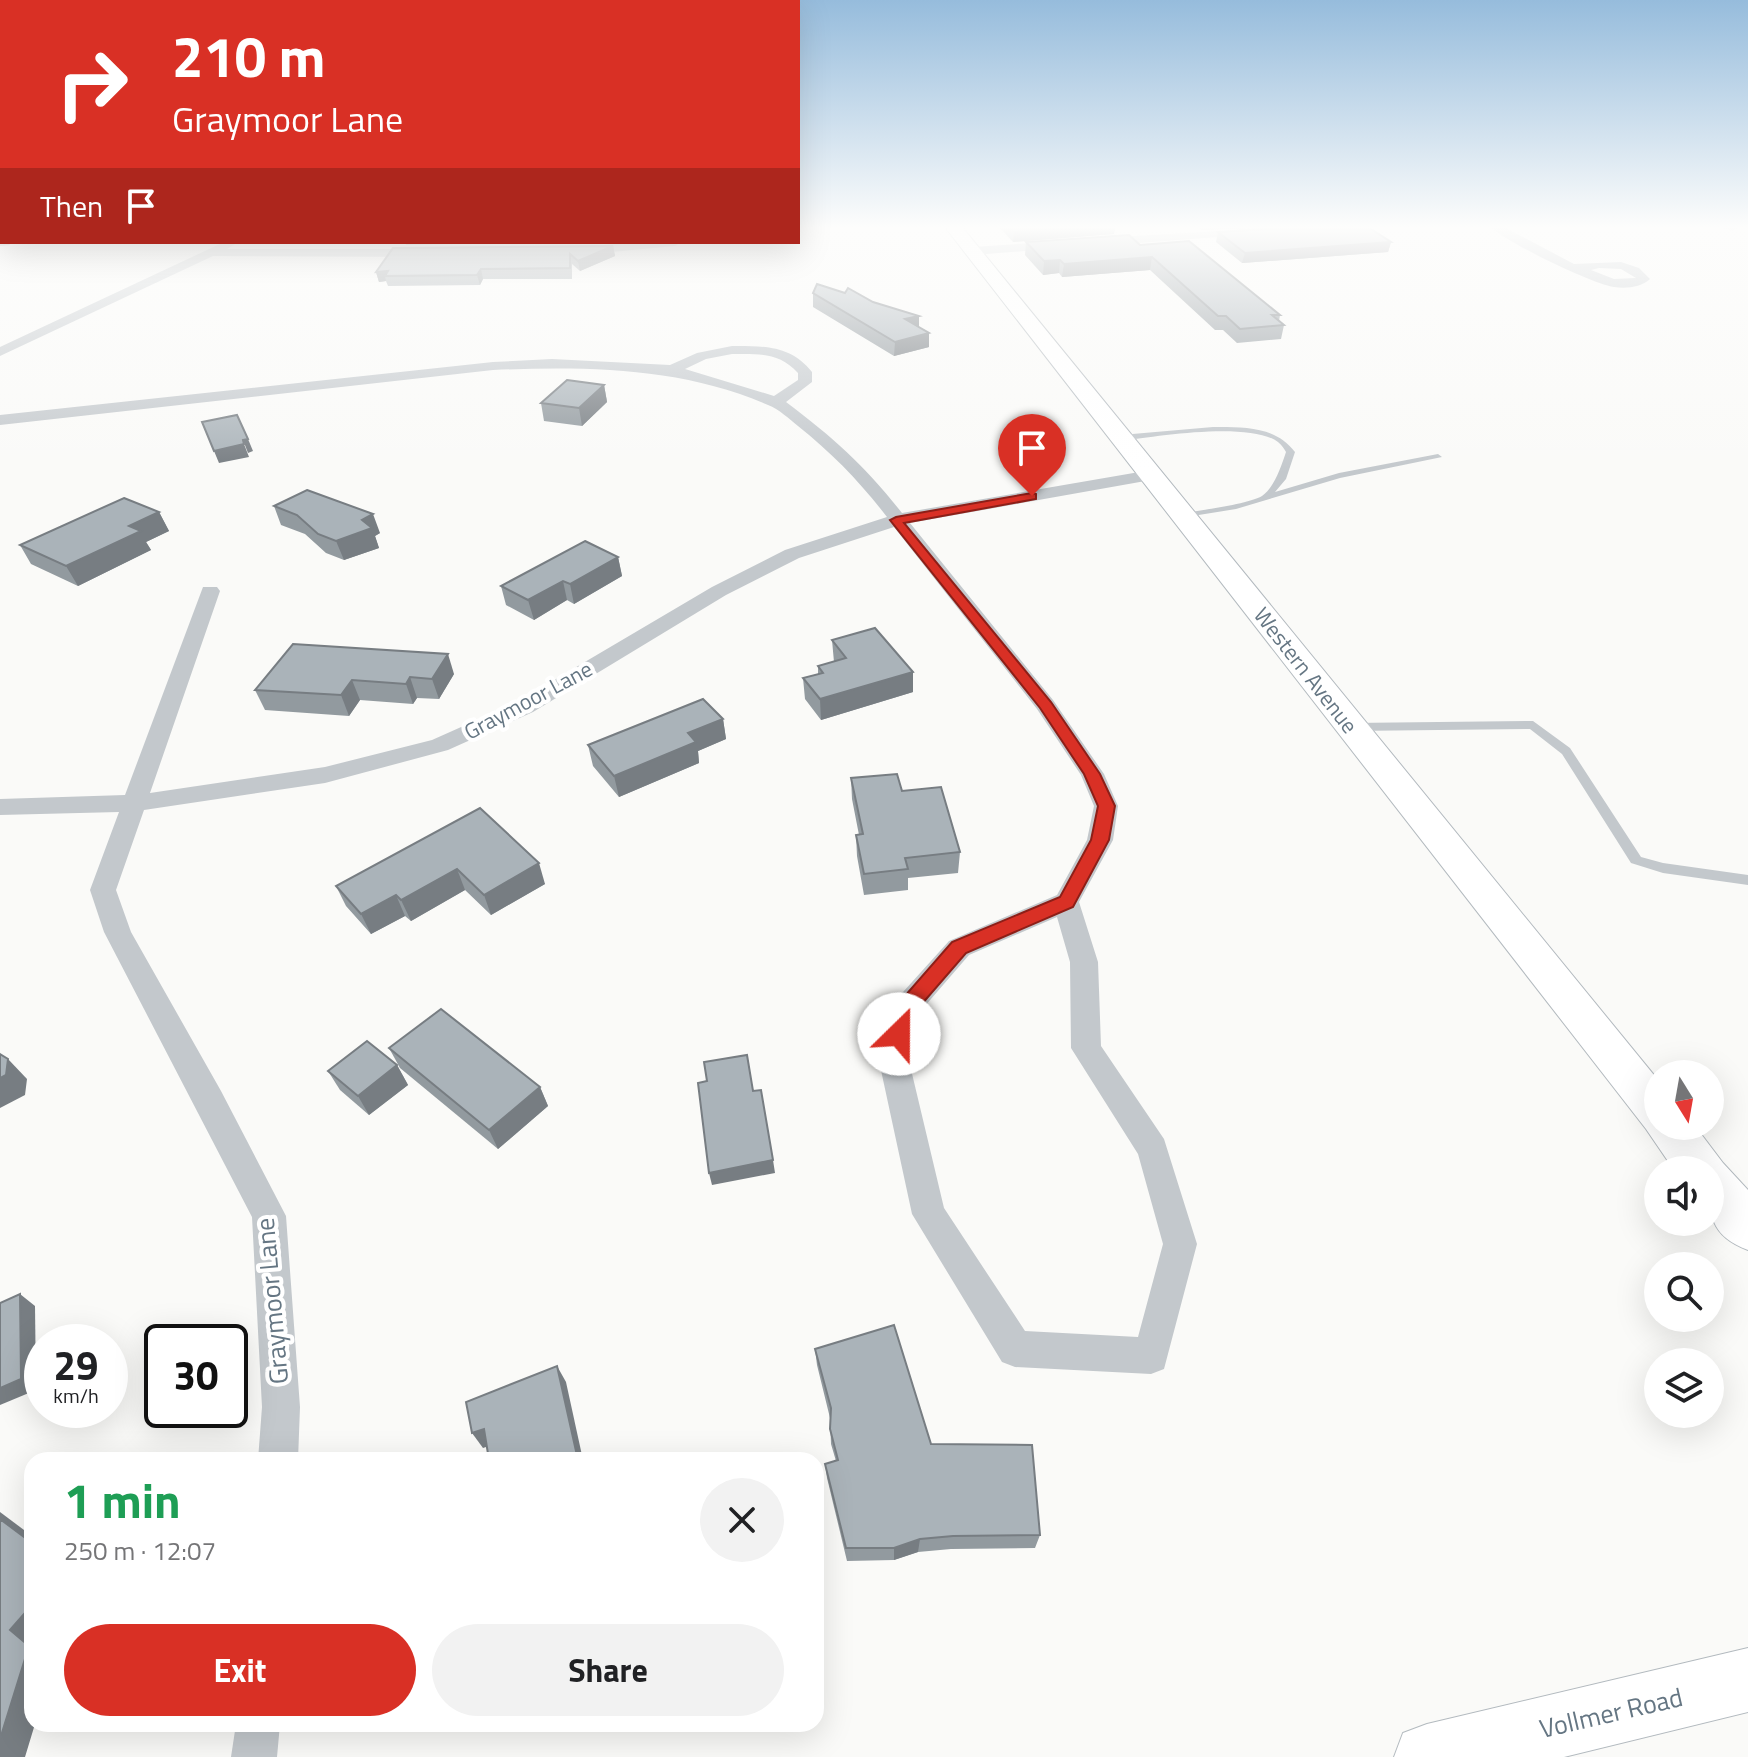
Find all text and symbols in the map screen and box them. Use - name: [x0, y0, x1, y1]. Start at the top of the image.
- text: 210 m: [172, 14, 325, 99]
- icon: right: [40, 32, 144, 136]
- text: Graymoor Lane: [172, 91, 403, 146]
- text: Then: [40, 183, 103, 229]
- icon: arrive: [119, 184, 163, 228]
- pin: [998, 414, 1066, 496]
- icon: arrive: [1010, 426, 1054, 470]
- street label: Western Avenue: [1246, 600, 1366, 740]
- street label: Graymoor Lane: [458, 652, 598, 748]
- position arrow: [857, 992, 941, 1076]
- north arrow: [1644, 1060, 1724, 1140]
- map controls: [1644, 1060, 1724, 1428]
- button: sound: [1644, 1156, 1724, 1236]
- street label: Graymoor Lane: [245, 1216, 298, 1386]
- button: search: [1644, 1252, 1724, 1332]
- speed limit sign: 30: [144, 1324, 248, 1428]
- text: 29: [54, 1335, 98, 1396]
- button: layers: [1644, 1348, 1724, 1428]
- text: km/h: [53, 1380, 99, 1411]
- text: 1 min: [64, 1464, 181, 1537]
- button: close: [700, 1478, 784, 1562]
- text: 250 m · 12:07: [64, 1531, 216, 1570]
- button: Exit: [64, 1624, 416, 1716]
- button: Share: [432, 1624, 784, 1716]
- street label: Vollmer Road: [1535, 1677, 1686, 1748]

